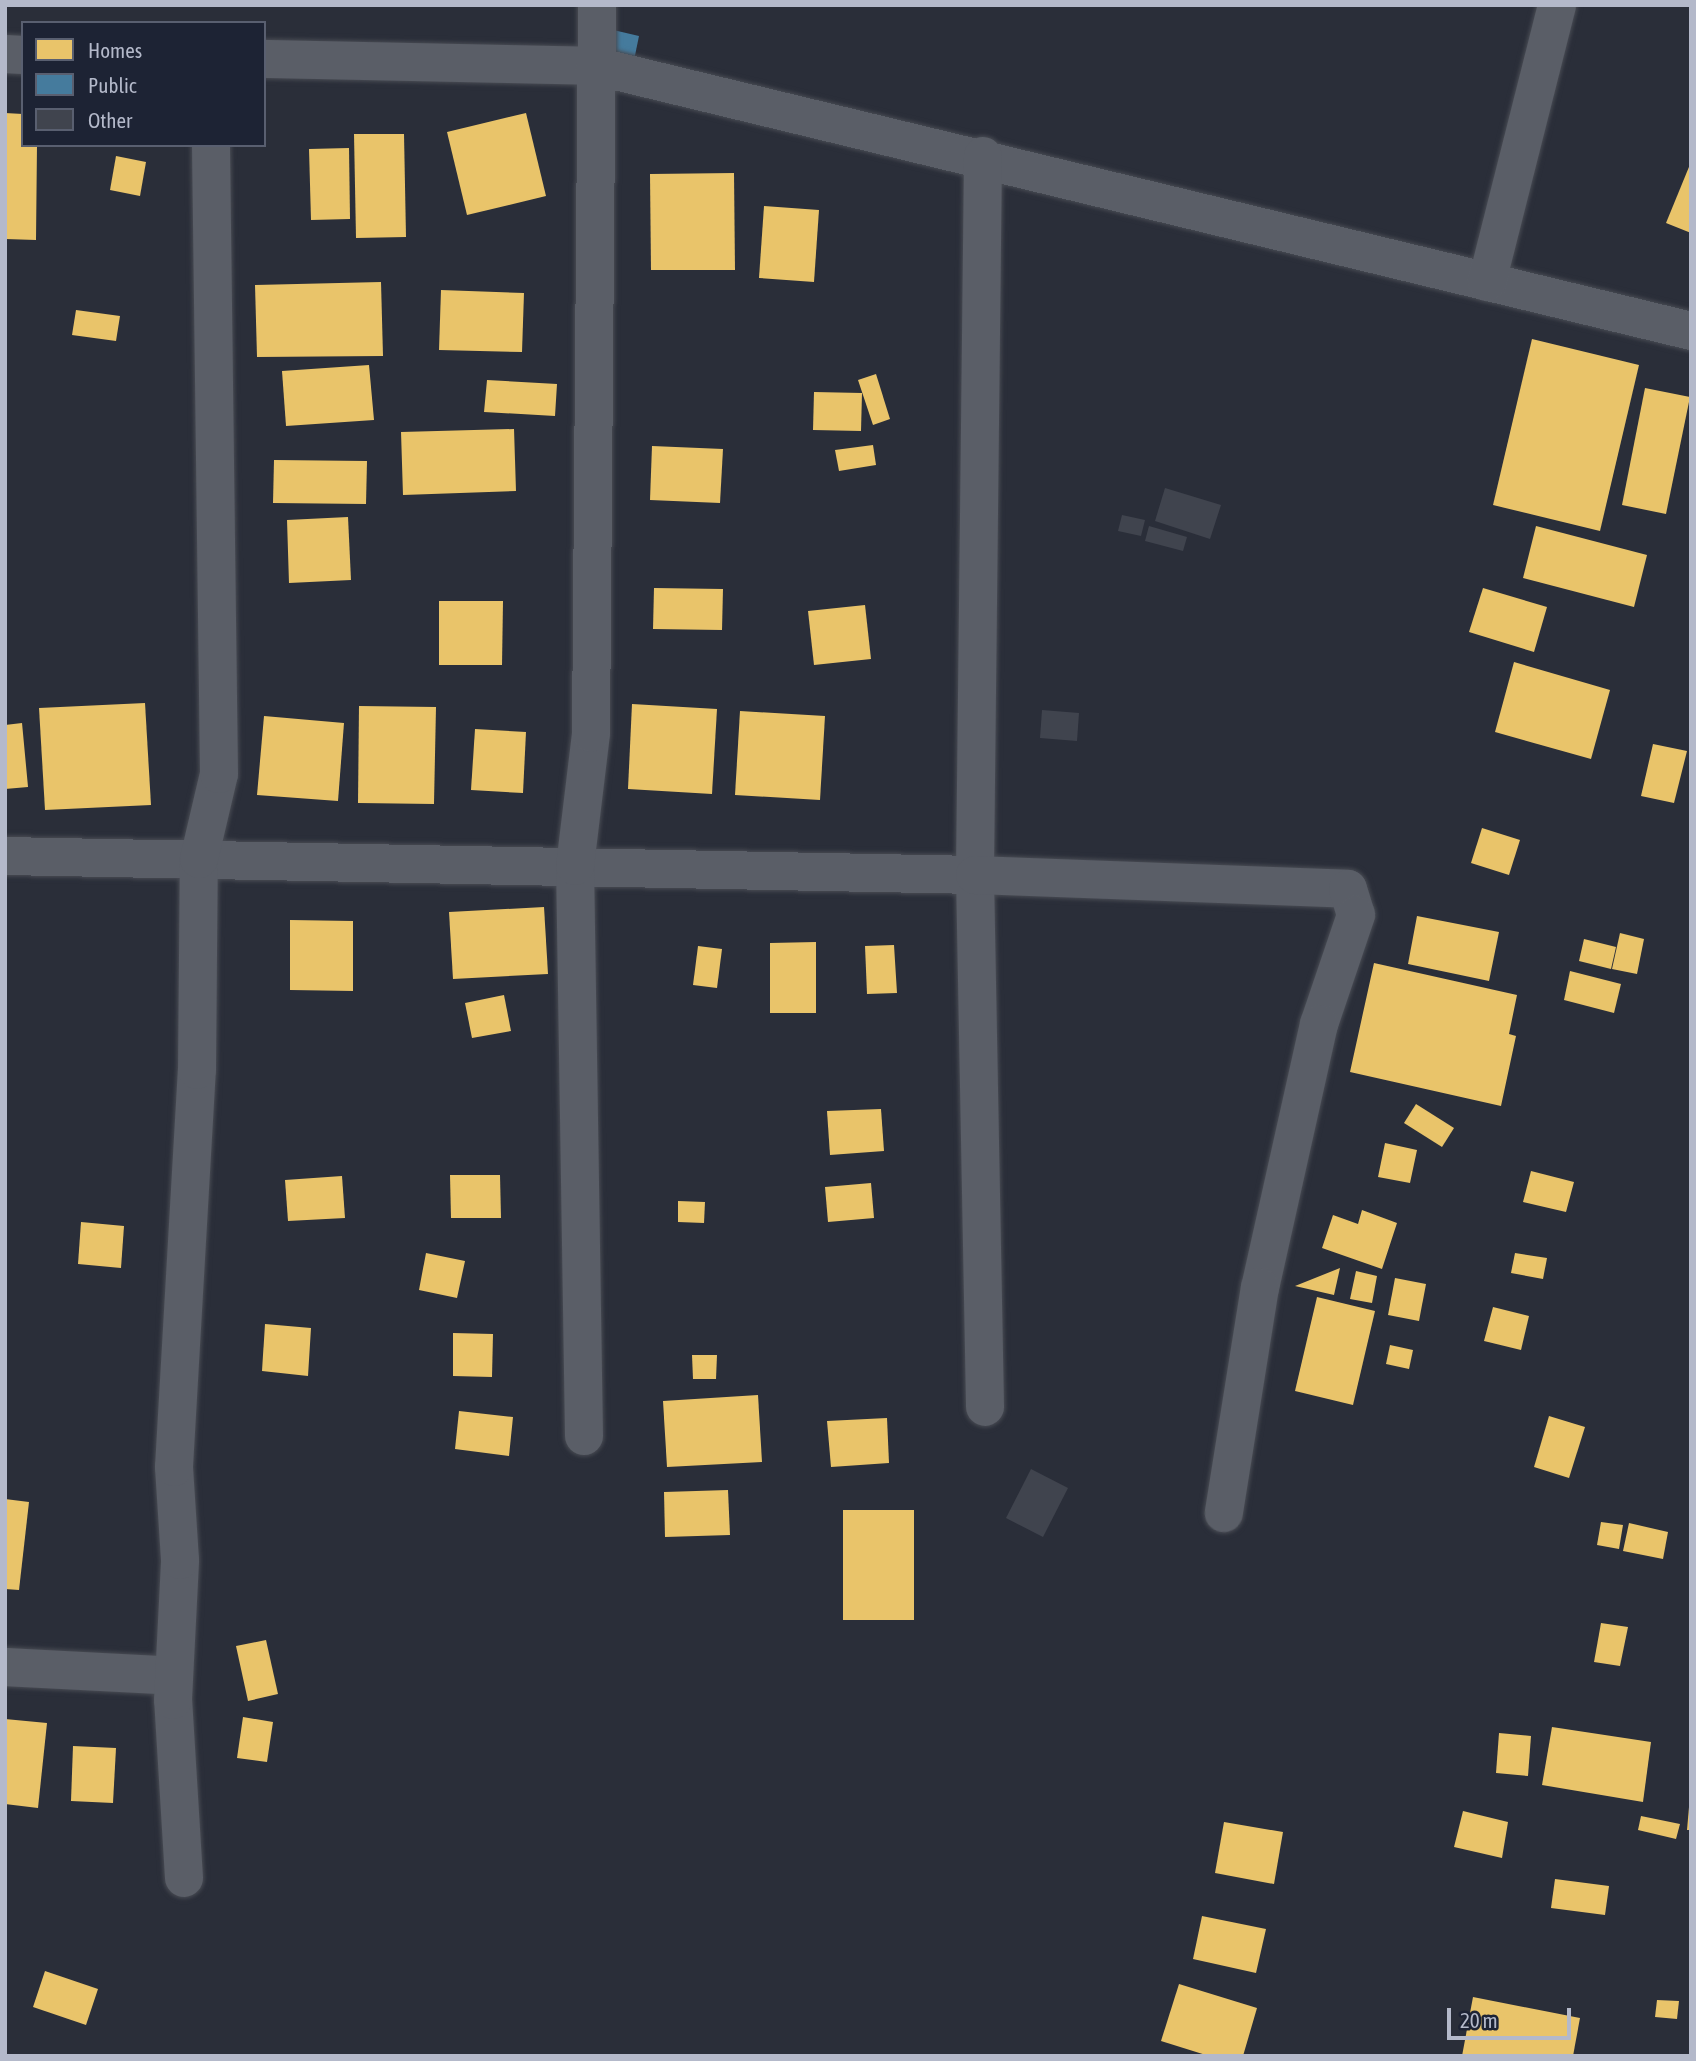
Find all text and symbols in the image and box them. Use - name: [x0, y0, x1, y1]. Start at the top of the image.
- legend: [21, 21, 266, 147]
- text: Homes: [88, 38, 142, 62]
- text: Public: [88, 73, 137, 97]
- text: Other: [88, 108, 132, 132]
- scale bar: [1451, 1994, 1575, 2038]
- text: 20 m: [1460, 2008, 1498, 2032]

